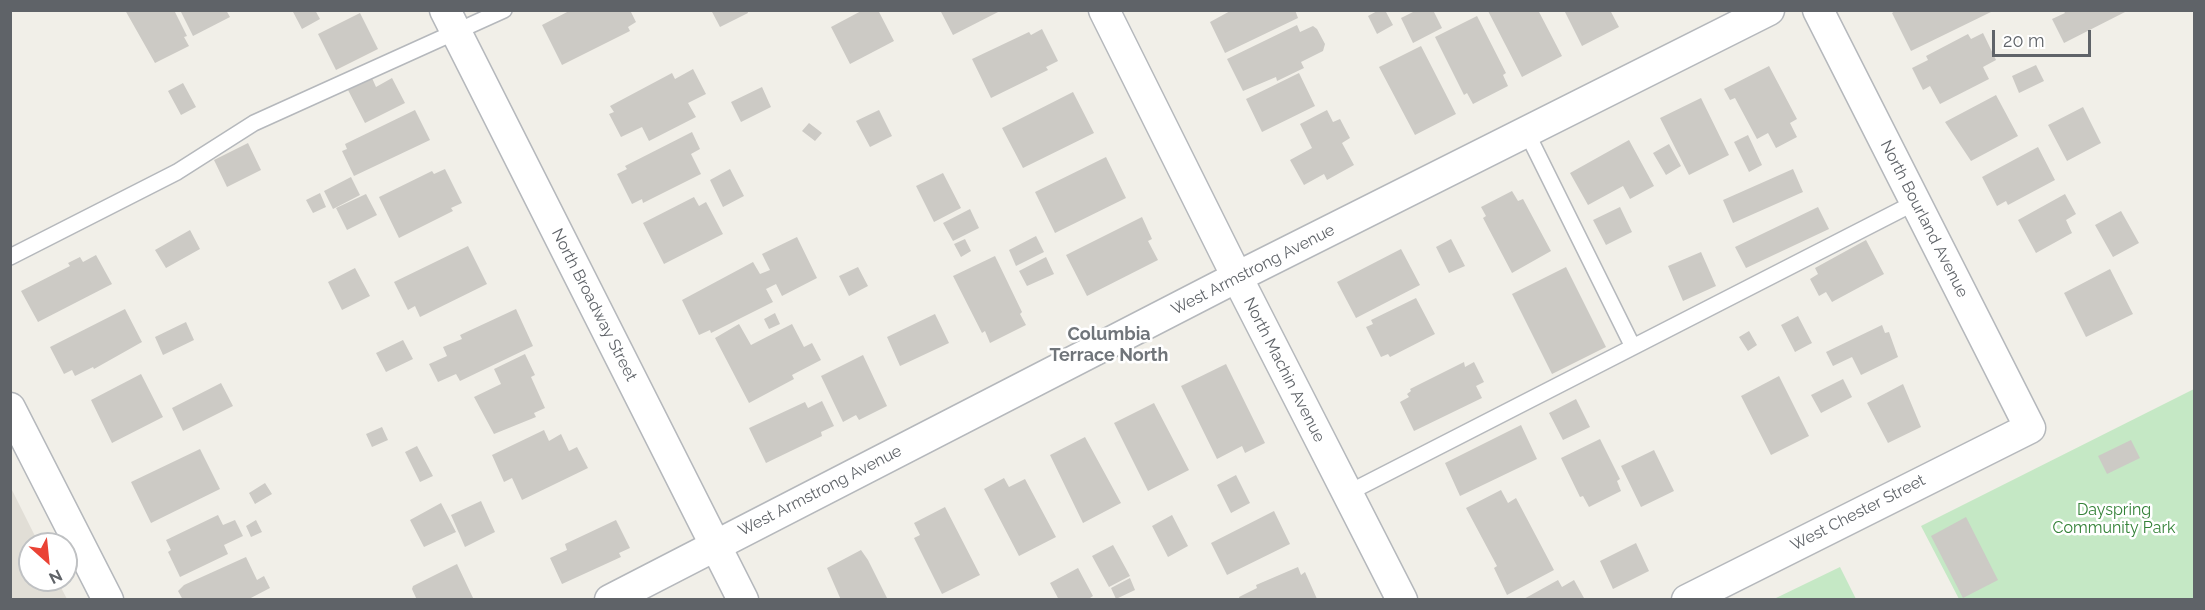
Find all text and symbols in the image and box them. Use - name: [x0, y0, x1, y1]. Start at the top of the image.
- scale bar: [1995, 18, 2094, 56]
- text: 20 m: [2003, 30, 2045, 51]
- street label: North Bourland Avenue: [1876, 137, 1972, 301]
- street label: West Armstrong Avenue: [1168, 220, 1338, 320]
- street label: North Broadway Street: [547, 225, 641, 385]
- street label: North Machin Avenue: [1239, 294, 1329, 446]
- district label: Columbia Terrace North: [1050, 324, 1168, 366]
- street label: West Armstrong Avenue: [735, 441, 905, 541]
- street label: West Chester Street: [1788, 471, 1928, 555]
- park label: Dayspring Community Park: [2052, 500, 2176, 538]
- north arrow: [18, 532, 78, 592]
- text: N: [46, 565, 65, 588]

